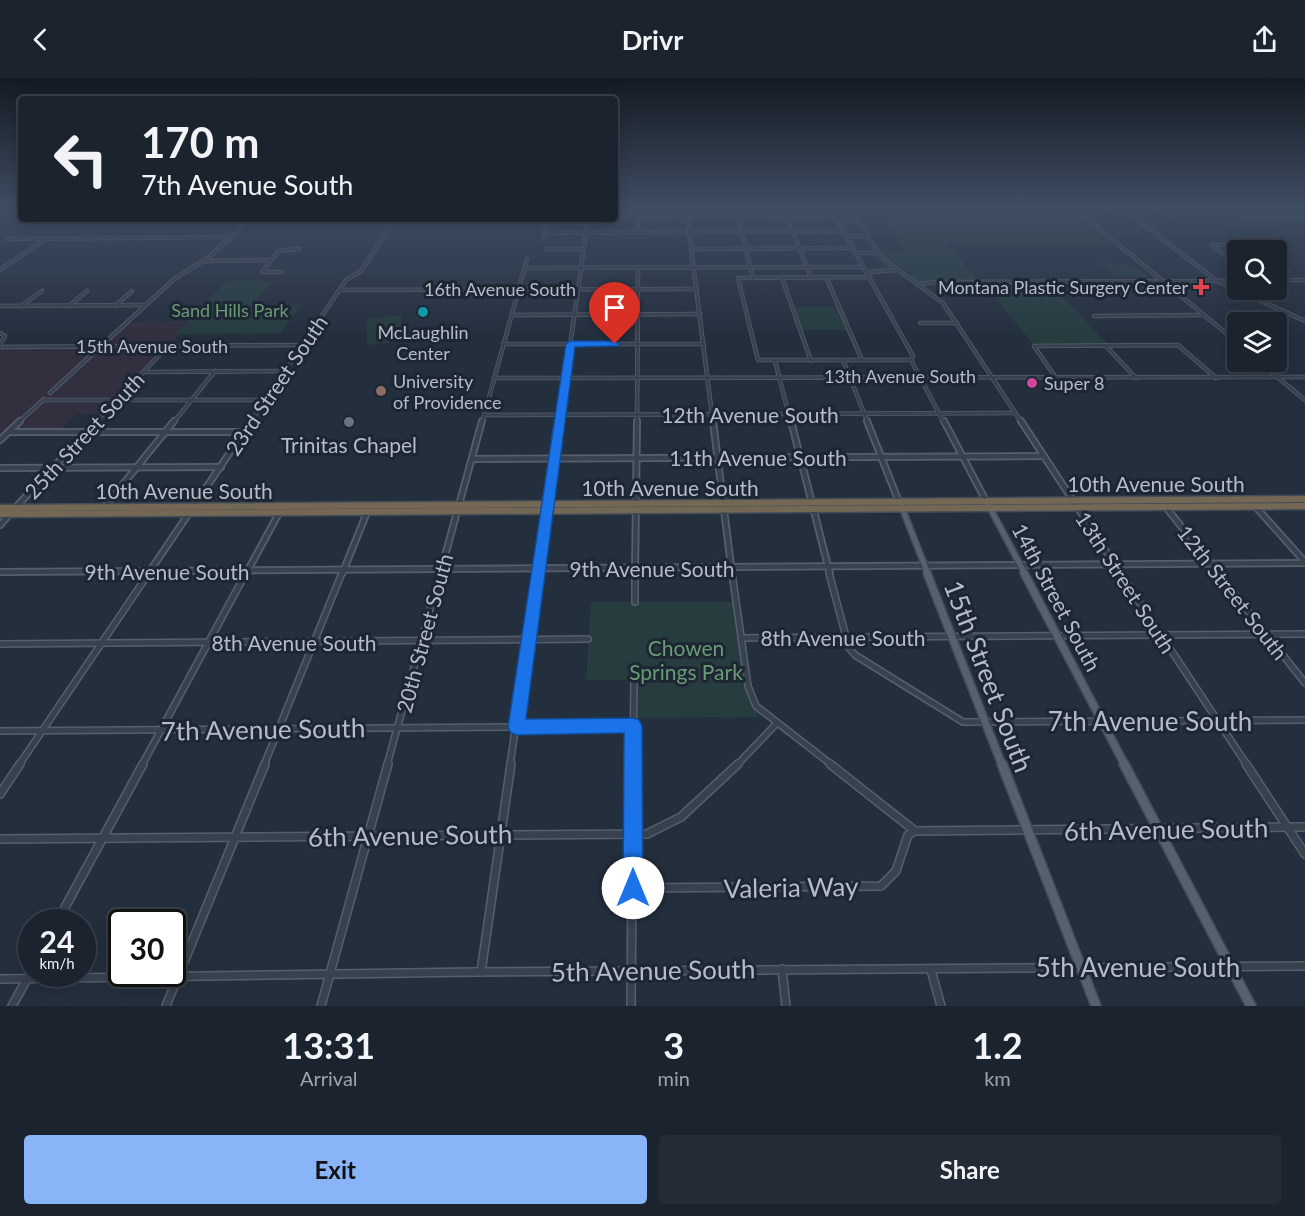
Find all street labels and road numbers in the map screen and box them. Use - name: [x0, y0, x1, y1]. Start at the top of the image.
- street label: 16th Avenue South: [424, 278, 576, 300]
- street label: 23rd Street South: [220, 310, 332, 460]
- street label: 15th Avenue South: [76, 335, 228, 357]
- street label: 13th Avenue South: [824, 365, 976, 387]
- street label: 25th Street South: [19, 367, 149, 503]
- street label: 12th Avenue South: [661, 402, 839, 427]
- street label: 11th Avenue South: [669, 445, 847, 470]
- street label: 10th Avenue South: [1067, 471, 1245, 496]
- street label: 10th Avenue South: [581, 475, 759, 500]
- street label: 10th Avenue South: [95, 478, 273, 503]
- street label: 13th Street South: [1071, 506, 1181, 658]
- street label: 14th Street South: [1008, 519, 1106, 675]
- street label: 12th Street South: [1173, 520, 1293, 664]
- street label: 20th Street South: [391, 551, 457, 715]
- street label: 9th Avenue South: [569, 556, 735, 581]
- street label: 9th Avenue South: [84, 559, 250, 584]
- street label: 15th Street South: [938, 576, 1040, 776]
- street label: 8th Avenue South: [760, 625, 926, 650]
- street label: 8th Avenue South: [211, 630, 377, 655]
- street label: 7th Avenue South: [1048, 705, 1252, 737]
- street label: 7th Avenue South: [160, 711, 366, 747]
- street label: 6th Avenue South: [1063, 811, 1269, 847]
- street label: 6th Avenue South: [307, 817, 513, 853]
- street label: Valeria Way: [723, 870, 859, 904]
- street label: 5th Avenue South: [1036, 951, 1240, 983]
- street label: 5th Avenue South: [550, 952, 756, 988]

